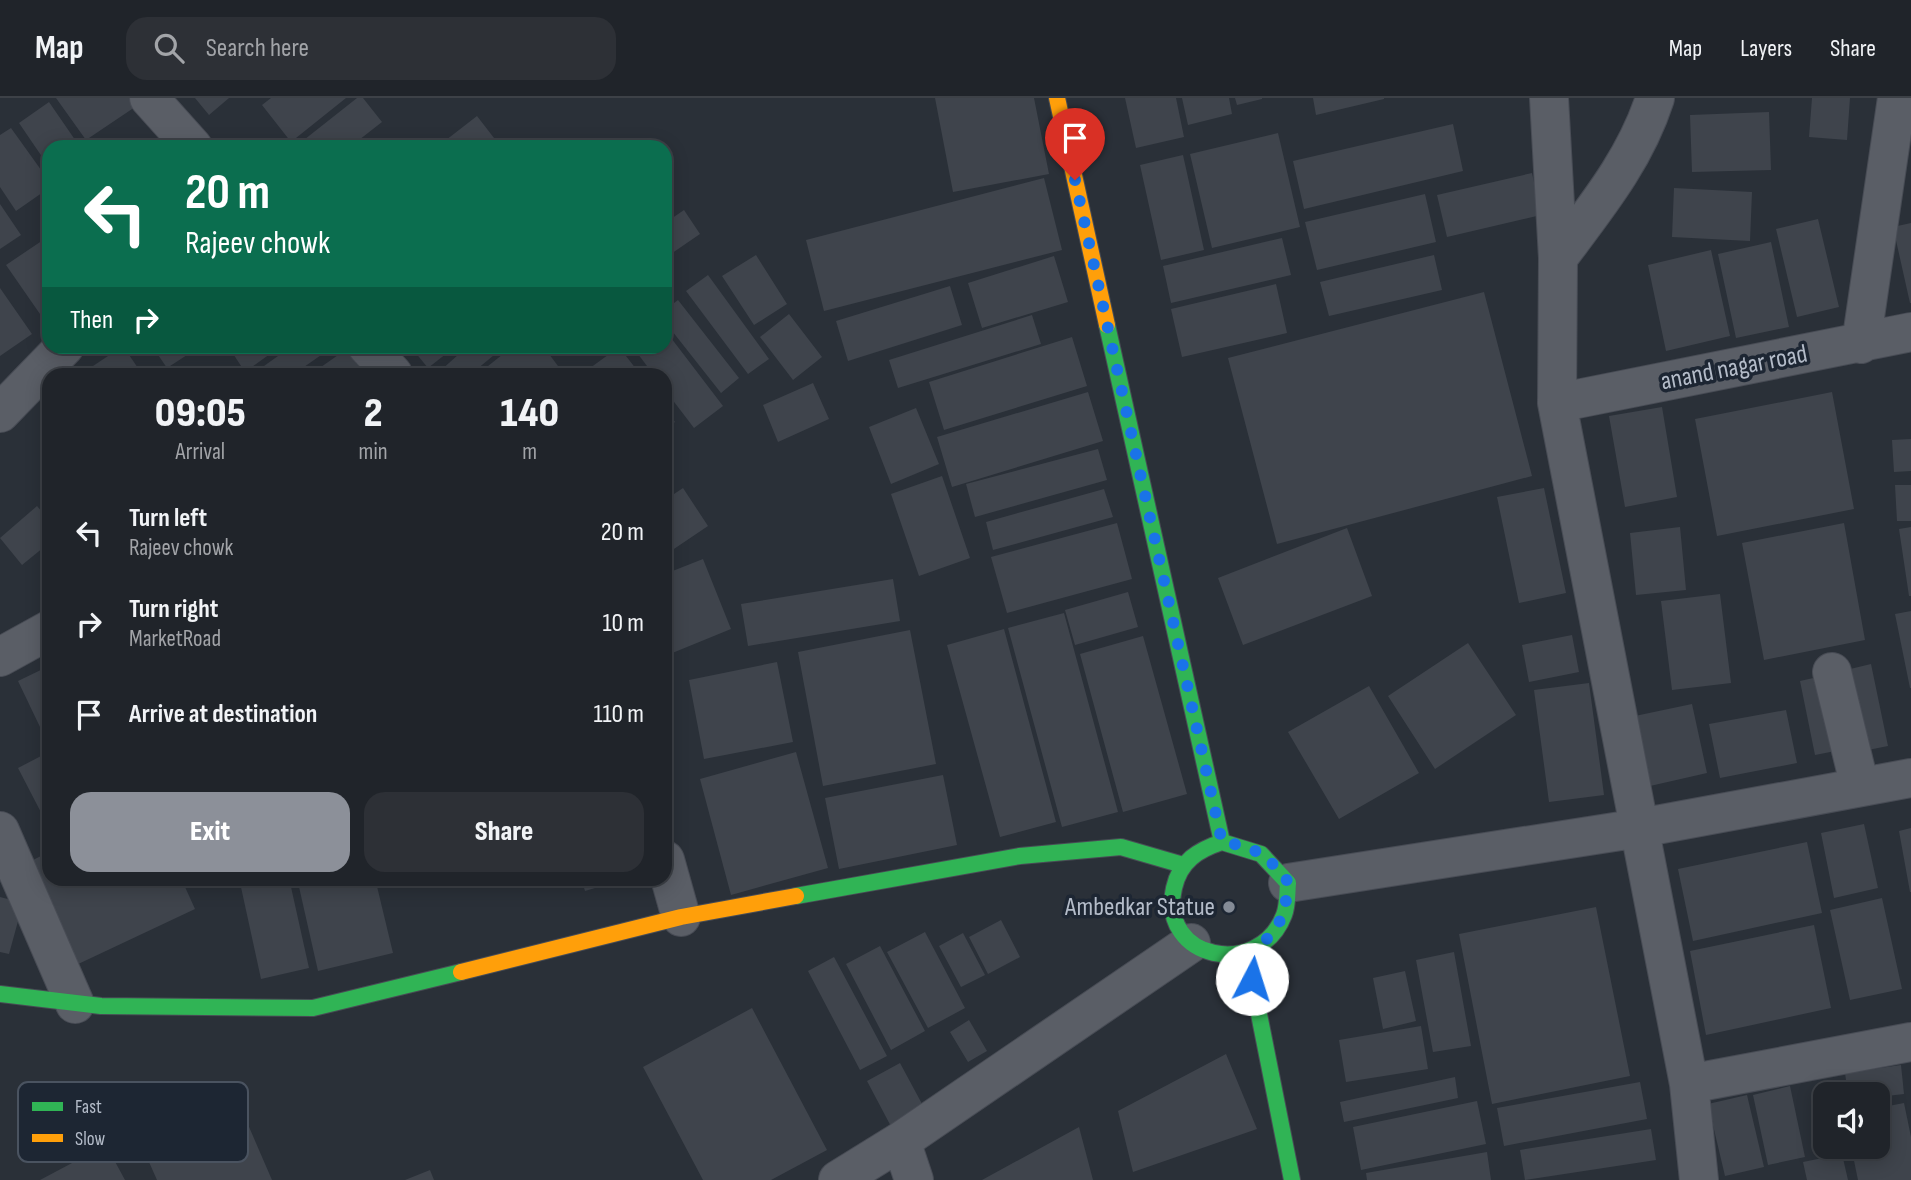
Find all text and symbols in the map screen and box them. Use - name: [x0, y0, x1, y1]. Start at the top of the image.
- search box: [126, 17, 616, 80]
- text: Map: [35, 28, 84, 68]
- icon: search: [150, 29, 188, 67]
- text: Search here: [206, 33, 309, 64]
- text: Map: [1669, 34, 1702, 63]
- text: Layers: [1740, 34, 1792, 63]
- text: Share: [1830, 34, 1876, 63]
- pin: [1045, 108, 1105, 180]
- icon: arrive: [1056, 119, 1094, 157]
- text: 20 m: [185, 164, 270, 223]
- icon: left: [70, 168, 161, 259]
- text: Rajeev chowk: [185, 224, 330, 263]
- icon: right: [127, 301, 165, 339]
- text: Then: [70, 305, 113, 336]
- street label: anand nagar road: [1658, 339, 1810, 397]
- text: 09:05: [155, 388, 246, 439]
- text: 2: [364, 388, 382, 439]
- text: 140: [500, 388, 559, 439]
- text: Arrival: [176, 438, 225, 466]
- text: min: [359, 438, 388, 466]
- text: m: [522, 438, 537, 466]
- text: Turn left: [129, 503, 207, 534]
- icon: left: [70, 514, 108, 552]
- text: 20 m: [601, 517, 644, 548]
- text: Rajeev chowk: [129, 534, 233, 562]
- text: Turn right: [129, 594, 218, 625]
- icon: right: [70, 605, 108, 643]
- text: 10 m: [602, 608, 644, 639]
- text: MarketRoad: [129, 625, 221, 653]
- icon: arrive: [70, 696, 108, 734]
- text: Arrive at destination: [129, 699, 317, 730]
- text: 110 m: [593, 699, 644, 730]
- button: Exit: [70, 792, 350, 872]
- button: Share: [364, 792, 644, 872]
- place label: Ambedkar Statue: [1064, 892, 1215, 923]
- marker: Ambedkar Statue: [1221, 899, 1237, 915]
- position arrow: [1215, 942, 1289, 1016]
- legend: [18, 1082, 248, 1162]
- map controls: [1813, 1082, 1890, 1159]
- button: sound: [1813, 1082, 1890, 1159]
- text: Fast: [75, 1096, 102, 1119]
- text: Slow: [75, 1128, 105, 1151]

